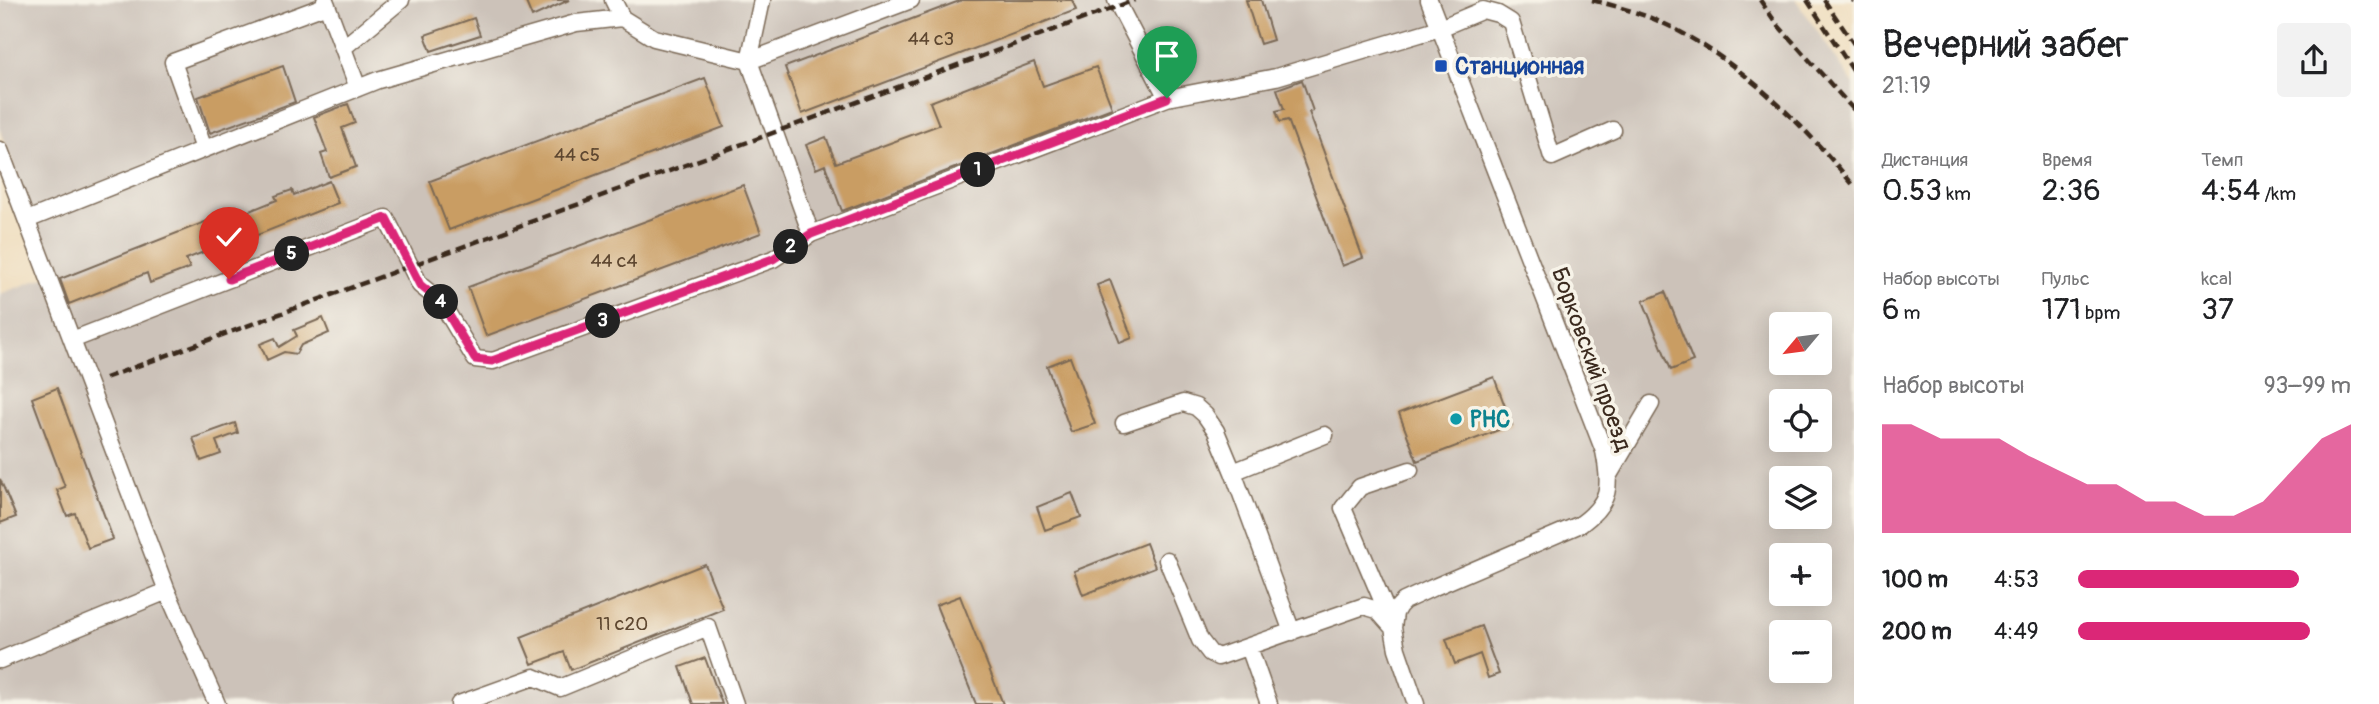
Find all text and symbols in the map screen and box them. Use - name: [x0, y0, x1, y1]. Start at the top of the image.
- text: Вечерний забег: [1882, 21, 2129, 69]
- button: share: [2277, 23, 2351, 97]
- pin: [1137, 26, 1197, 98]
- house number: 44 с3: [908, 27, 954, 51]
- icon: arrive: [1148, 37, 1186, 75]
- place label: Станционная: [1455, 52, 1585, 81]
- marker: Станционная: [1433, 58, 1449, 74]
- text: 21:19: [1882, 71, 1931, 100]
- house number: 44 с5: [554, 143, 600, 167]
- text: Дистанция: [1882, 148, 1968, 172]
- text: Время: [2042, 148, 2092, 172]
- text: Темп: [2201, 148, 2243, 172]
- pin: 1: [960, 152, 996, 188]
- text: 1: [974, 157, 981, 181]
- text: 0.53: [1882, 172, 1942, 209]
- text: 2:36: [2042, 172, 2101, 209]
- text: 4:54: [2201, 172, 2260, 209]
- text: km: [1942, 182, 1971, 206]
- text: /km: [2260, 182, 2296, 206]
- pin: [199, 207, 259, 279]
- icon: check: [210, 218, 248, 256]
- pin: 2: [774, 230, 808, 264]
- text: 2: [785, 234, 796, 258]
- pin: 5: [274, 236, 310, 272]
- text: 5: [286, 241, 297, 265]
- house number: 44 с4: [591, 249, 637, 273]
- street label: Борковский проезд: [1545, 263, 1638, 455]
- text: Набор высоты: [1882, 267, 2000, 291]
- text: Пульс: [2042, 267, 2090, 291]
- text: kcal: [2201, 267, 2232, 291]
- pin: 4: [424, 284, 458, 320]
- text: 4: [435, 289, 446, 313]
- text: 6: [1882, 291, 1899, 328]
- text: 171: [2042, 291, 2081, 328]
- text: 37: [2201, 291, 2234, 328]
- text: m: [1899, 301, 1920, 325]
- text: bpm: [2081, 301, 2120, 325]
- pin: 3: [586, 304, 620, 338]
- text: 3: [597, 308, 608, 332]
- north arrow: [1769, 312, 1832, 374]
- map controls: [1769, 312, 1832, 683]
- text: Набор высоты: [1882, 371, 2024, 400]
- text: 93–99 m: [2264, 371, 2351, 400]
- button: locate: [1769, 389, 1832, 452]
- place label: РНС: [1470, 405, 1510, 434]
- marker: РНС: [1448, 411, 1464, 427]
- button: layers: [1769, 466, 1832, 529]
- button: +: [1769, 543, 1832, 606]
- text: 100 m: [1882, 565, 1948, 594]
- text: 4:53: [1994, 565, 2039, 594]
- house number: 11 с20: [596, 612, 648, 636]
- text: 200 m: [1882, 617, 1952, 646]
- text: 4:49: [1994, 617, 2039, 646]
- button: −: [1769, 620, 1832, 683]

